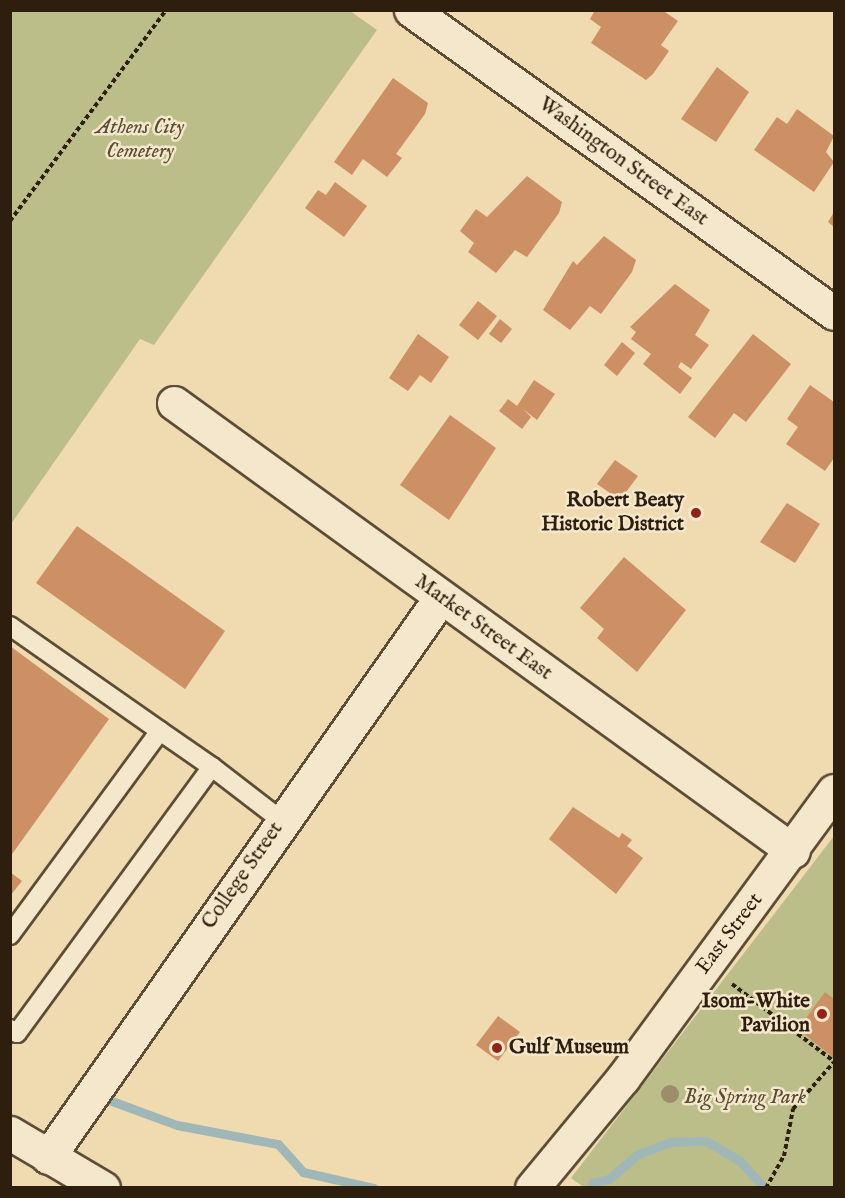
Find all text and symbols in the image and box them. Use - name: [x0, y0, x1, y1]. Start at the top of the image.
- street label: Washington Street East: [533, 92, 713, 232]
- park label: Athens City Cemetery: [96, 115, 184, 165]
- place label: Robert Beaty Historic District: [541, 488, 684, 538]
- marker: Robert Beaty Historic District: [689, 506, 703, 520]
- street label: Market Street East: [409, 570, 557, 686]
- street label: College Street: [197, 818, 289, 934]
- street label: East Street: [691, 888, 769, 980]
- place label: Isom-White Pavilion: [702, 989, 810, 1039]
- marker: Isom-White Pavilion: [815, 1007, 829, 1021]
- place label: Gulf Museum: [509, 1035, 629, 1061]
- marker: Gulf Museum: [490, 1041, 504, 1055]
- park label: Big Spring Park: [684, 1085, 806, 1111]

